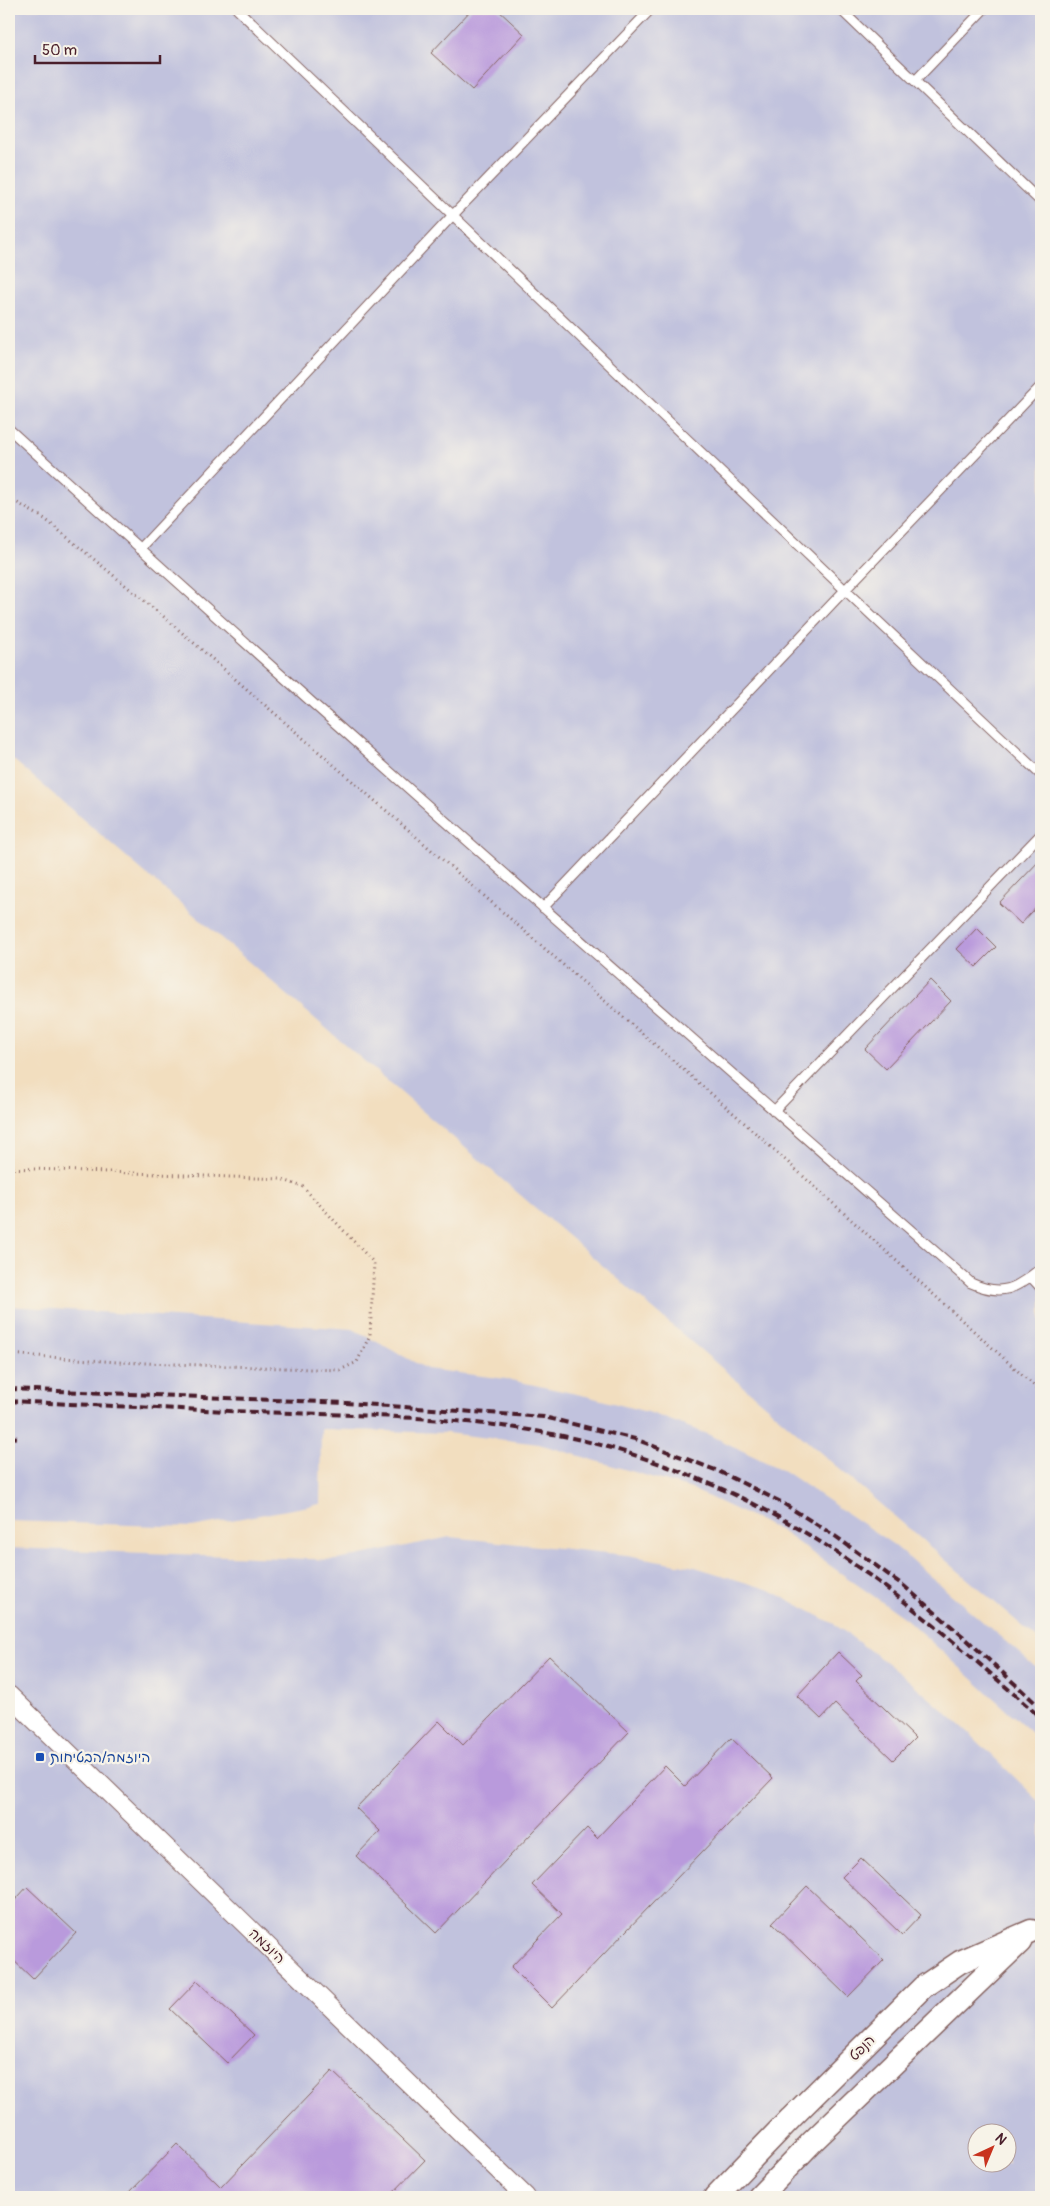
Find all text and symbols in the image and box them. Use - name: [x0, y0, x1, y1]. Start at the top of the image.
- scale bar: [35, 32, 160, 64]
- text: 50 m: [42, 41, 77, 60]
- place label: היוזמה/הבטיחות: [50, 1749, 150, 1766]
- marker: היוזמה/הבטיחות: [34, 1751, 46, 1763]
- street label: היוזמה: [245, 1925, 289, 1967]
- street label: הנפט: [846, 2032, 878, 2064]
- north arrow: [968, 2124, 1018, 2174]
- text: N: [991, 2130, 1010, 2148]

